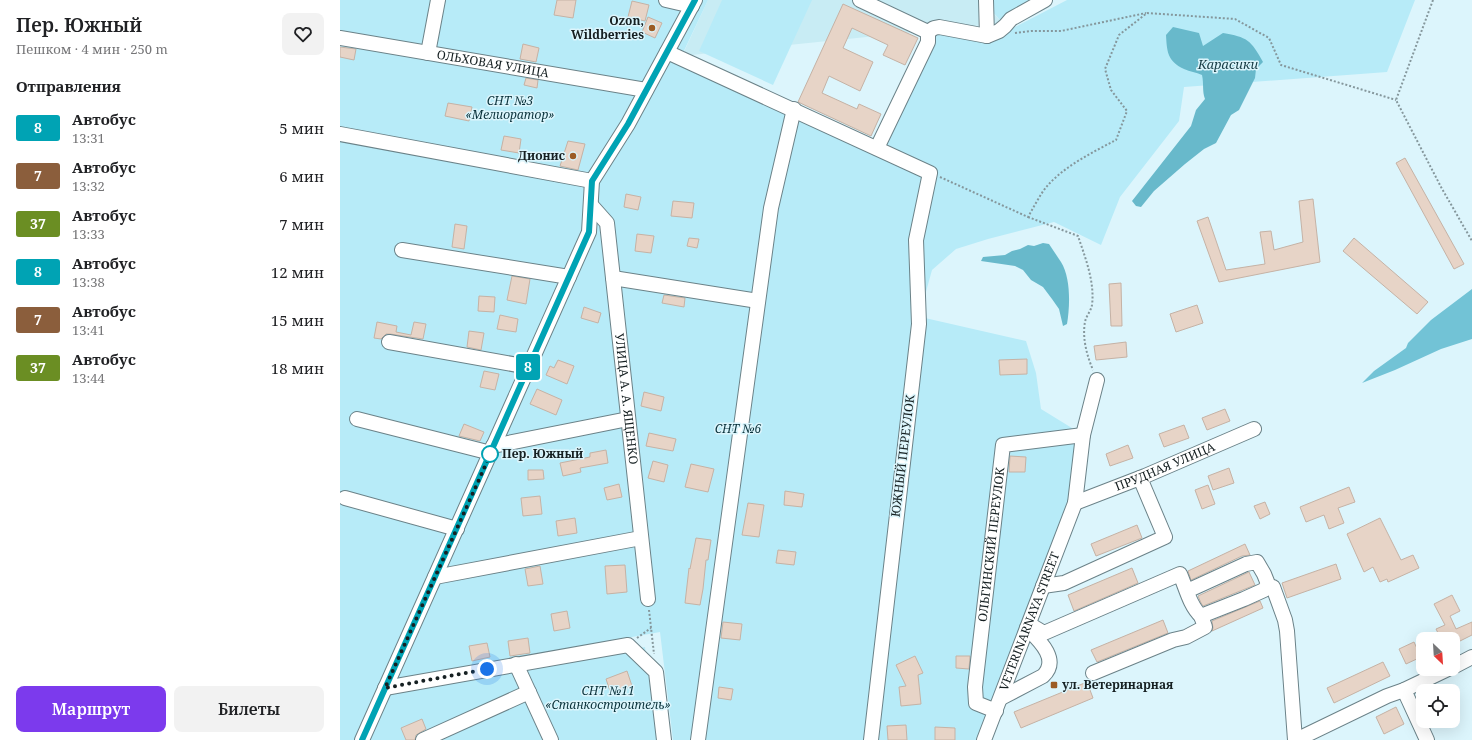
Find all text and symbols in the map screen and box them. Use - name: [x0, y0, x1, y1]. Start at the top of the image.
- text: Пер. Южный: [16, 12, 142, 38]
- place label: Ozon, Wildberries: [571, 12, 644, 43]
- button: heart: [282, 13, 324, 55]
- marker: Ozon, Wildberries: [647, 23, 657, 33]
- text: Пешком · 4 мин · 250 m: [16, 40, 168, 58]
- street label: ОЛЬХОВАЯ УЛИЦА: [435, 46, 551, 81]
- water label: Карасики: [1197, 55, 1258, 73]
- text: Отправления: [16, 76, 121, 96]
- park label: СНТ №3 «Мелиоратор»: [466, 92, 554, 123]
- text: Автобус: [72, 109, 136, 129]
- text: 8: [34, 118, 42, 137]
- text: 5 мин: [279, 118, 324, 138]
- text: 13:31: [72, 129, 105, 147]
- place label: Дионис: [518, 147, 565, 164]
- marker: Дионис: [568, 151, 578, 161]
- text: Автобус: [72, 157, 136, 177]
- text: 7: [34, 166, 42, 185]
- text: 6 мин: [279, 166, 324, 186]
- text: 13:32: [72, 177, 105, 195]
- text: Автобус: [72, 205, 136, 225]
- text: 37: [30, 214, 46, 233]
- text: 7 мин: [279, 214, 324, 234]
- text: 13:33: [72, 225, 105, 243]
- text: Автобус: [72, 253, 136, 273]
- text: 8: [34, 262, 42, 281]
- text: 12 мин: [271, 262, 324, 282]
- text: 13:38: [72, 273, 105, 291]
- text: Автобус: [72, 301, 136, 321]
- text: 7: [34, 310, 42, 329]
- text: 15 мин: [271, 310, 324, 330]
- text: 13:41: [72, 321, 105, 339]
- street label: УЛИЦА А. А. ЯЩЕНКО: [611, 332, 642, 465]
- text: Автобус: [72, 349, 136, 369]
- line badge: 8: [515, 354, 541, 380]
- text: 8: [524, 357, 532, 376]
- text: 37: [30, 358, 46, 377]
- text: 18 мин: [271, 358, 324, 378]
- text: 13:44: [72, 369, 105, 387]
- street label: ЮЖНЫЙ ПЕРЕУЛОК: [887, 393, 919, 518]
- park label: СНТ №6: [715, 420, 762, 437]
- street label: ПРУДНАЯ УЛИЦА: [1112, 438, 1218, 495]
- marker: Пер. Южный: [481, 445, 499, 463]
- place label: Пер. Южный: [502, 445, 583, 462]
- street label: ОЛЬГИНСКИЙ ПЕРЕУЛОК: [974, 466, 1008, 623]
- street label: VETERINARNAYA STREET: [995, 549, 1064, 693]
- north arrow: [1416, 632, 1460, 676]
- map controls: [1416, 632, 1460, 728]
- your location: [477, 659, 497, 679]
- place label: ул. Ветеринарная: [1062, 676, 1174, 693]
- marker: ул. Ветеринарная: [1049, 680, 1059, 690]
- park label: СНТ №11 «Станкостроитель»: [545, 682, 671, 713]
- button: locate: [1416, 684, 1460, 728]
- button: Маршрут: [16, 686, 166, 732]
- button: Билеты: [174, 686, 324, 732]

